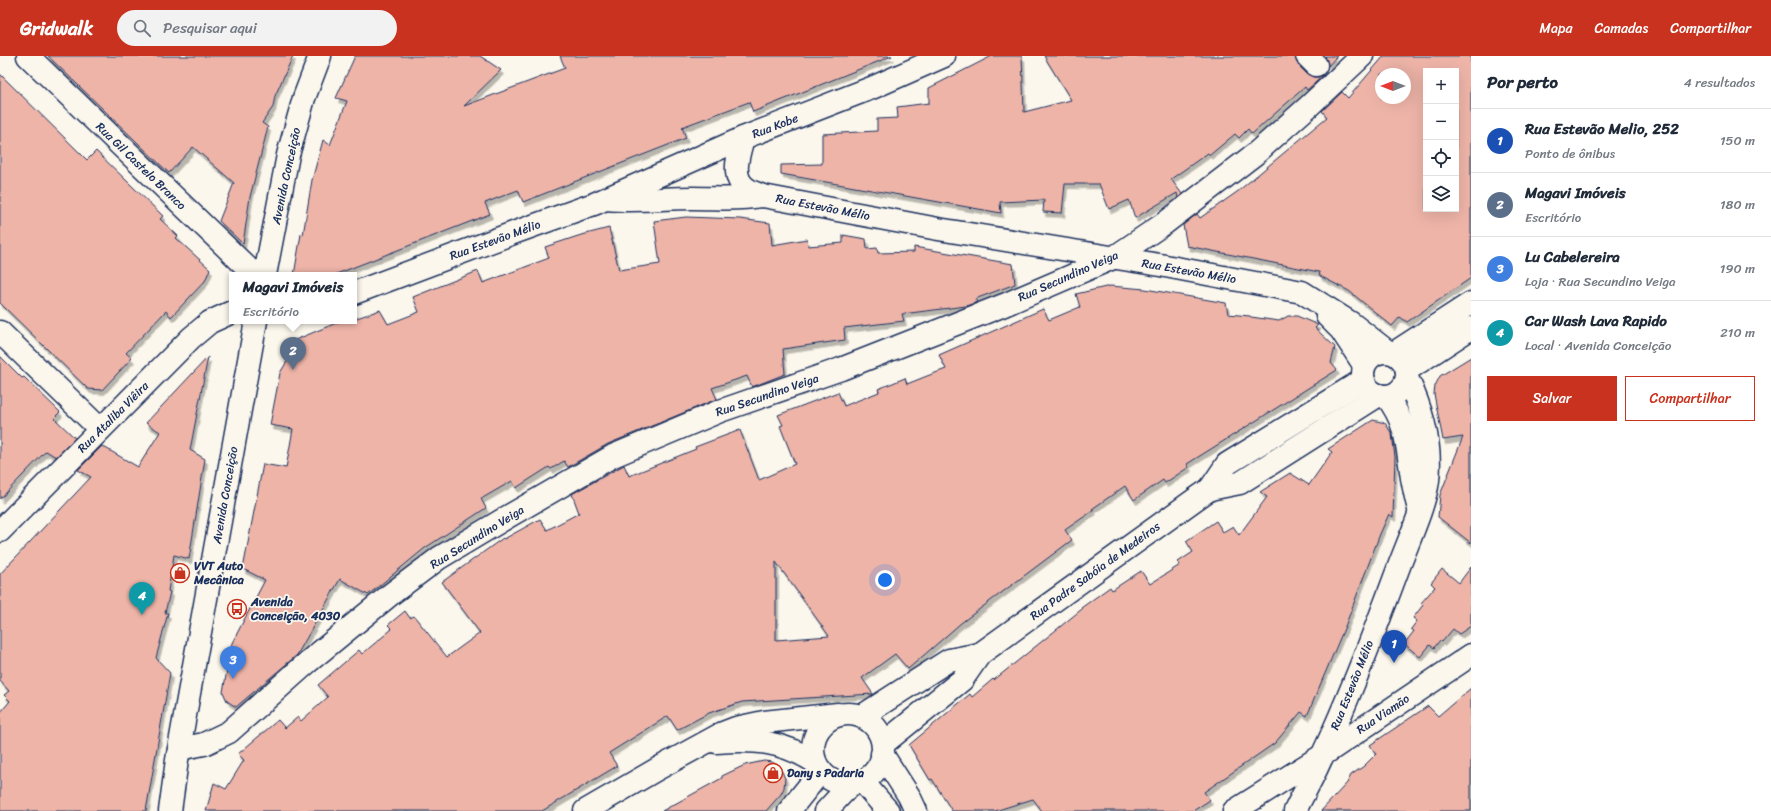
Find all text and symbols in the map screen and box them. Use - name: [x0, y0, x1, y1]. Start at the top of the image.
- search box: [117, 10, 397, 46]
- text: Gridwalk: [20, 12, 93, 45]
- text: Pesquisar aqui: [163, 15, 257, 41]
- text: Mapa: [1540, 16, 1572, 41]
- text: Camadas: [1594, 16, 1648, 41]
- text: Compartilhar: [1670, 16, 1751, 41]
- icon: search: [131, 17, 153, 39]
- text: Por perto: [1487, 67, 1558, 97]
- north arrow: [1375, 68, 1411, 104]
- map controls: [1423, 68, 1459, 212]
- button: +: [1423, 68, 1459, 104]
- text: 4 resultados: [1684, 71, 1755, 94]
- button: −: [1423, 104, 1459, 140]
- street label: Rua Kobe: [749, 107, 801, 145]
- text: Rua Estevão Melio, 252: [1525, 116, 1679, 142]
- street label: Rua Gil Castelo Branco: [90, 117, 192, 215]
- street label: Avenida Conceição: [265, 126, 307, 227]
- text: 1: [1497, 129, 1503, 152]
- text: 150 m: [1720, 129, 1755, 152]
- button: locate: [1423, 140, 1459, 176]
- text: Ponto de ônibus: [1525, 142, 1615, 165]
- button: layers: [1423, 176, 1459, 212]
- text: Magavi Imóveis: [1525, 180, 1626, 206]
- street label: Rua Estevão Mélio: [774, 187, 872, 227]
- text: 2: [1496, 193, 1504, 216]
- text: 180 m: [1720, 193, 1755, 216]
- text: Escritório: [1525, 206, 1581, 229]
- street label: Rua Estevão Mélio: [446, 213, 544, 267]
- street label: Rua Secundino Veiga: [1014, 244, 1122, 308]
- text: Lu Cabelereira: [1525, 244, 1620, 270]
- street label: Rua Estevão Mélio: [1140, 252, 1238, 290]
- text: 3: [1496, 257, 1504, 280]
- text: 190 m: [1720, 257, 1755, 280]
- text: Loja · Rua Secundino Veiga: [1525, 270, 1676, 293]
- popup: [229, 272, 357, 324]
- text: Magavi Imóveis: [243, 274, 343, 300]
- text: Escritório: [243, 300, 299, 323]
- text: Car Wash Lava Rapido: [1525, 308, 1667, 334]
- text: 4: [1496, 321, 1504, 344]
- text: 210 m: [1720, 321, 1755, 344]
- text: Local · Avenida Conceição: [1525, 334, 1671, 357]
- pin: 2: [280, 337, 306, 370]
- street label: Rua Secundino Veiga: [712, 367, 822, 423]
- street label: Rua Ataliba Viêira: [72, 375, 155, 458]
- button: Salvar: [1487, 376, 1617, 421]
- button: Compartilhar: [1625, 376, 1755, 421]
- street label: Avenida Conceição: [205, 445, 244, 546]
- street label: Rua Secundino Veiga: [425, 499, 529, 575]
- street label: Rua Padre Sabóia de Medeiros: [1025, 516, 1165, 626]
- place label: VVT Auto Mecânica: [193, 555, 245, 591]
- shop icon: VVT Auto Mecânica: [169, 562, 191, 584]
- your location: [875, 570, 895, 590]
- pin: 4: [129, 582, 155, 615]
- place label: Avenida Conceição, 4030: [250, 591, 341, 627]
- bus stop icon: Avenida Conceição, 4030: [226, 598, 248, 620]
- pin: 1: [1381, 630, 1407, 663]
- street label: Rua Estevão Mélio: [1324, 637, 1380, 733]
- pin: 3: [220, 646, 246, 679]
- street label: Rua Viamão: [1352, 688, 1414, 740]
- shop icon: Dany s Padaria: [762, 762, 784, 784]
- place label: Dany s Padaria: [787, 762, 864, 784]

